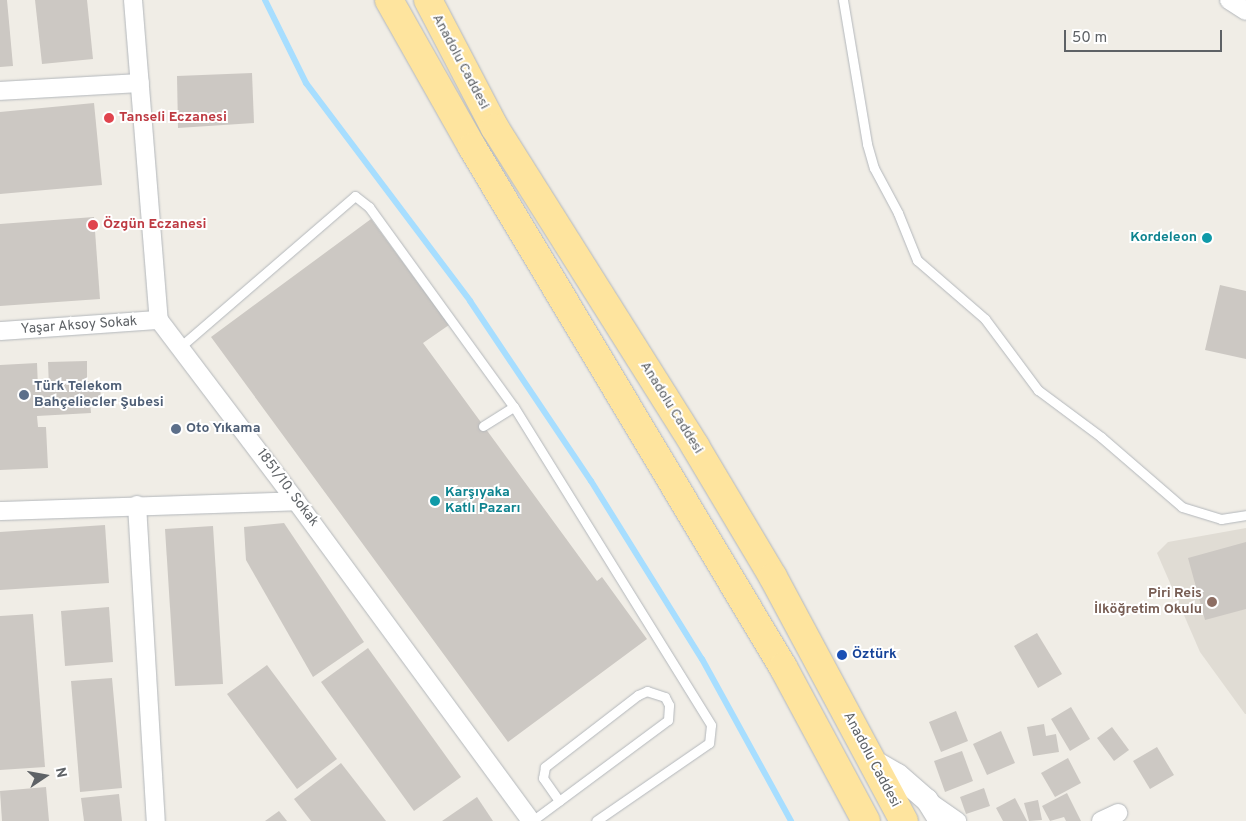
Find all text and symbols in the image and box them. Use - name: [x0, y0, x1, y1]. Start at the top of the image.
- street label: Anadolu Caddesi: [428, 12, 492, 112]
- scale bar: [1066, 20, 1224, 52]
- text: 50 m: [1072, 29, 1107, 48]
- place label: Tanseli Eczanesi: [119, 110, 227, 126]
- marker: Tanseli Eczanesi: [103, 112, 115, 124]
- place label: Özgün Eczanesi: [103, 217, 207, 233]
- marker: Özgün Eczanesi: [87, 219, 99, 231]
- place label: Kordeleon: [1130, 230, 1197, 246]
- marker: Kordeleon: [1201, 232, 1213, 244]
- street label: Yaşar Aksoy Sokak: [20, 314, 138, 338]
- street label: Anadolu Caddesi: [636, 359, 706, 457]
- place label: Türk Telekom Bahçeliecler Şubesi: [34, 379, 164, 412]
- marker: Türk Telekom Bahçeliecler Şubesi: [18, 389, 30, 401]
- place label: Oto Yıkama: [186, 421, 261, 437]
- marker: Oto Yıkama: [170, 423, 182, 435]
- street label: 1851/10. Sokak: [252, 446, 322, 530]
- place label: Karşıyaka Katlı Pazarı: [445, 485, 520, 518]
- marker: Karşıyaka Katlı Pazarı: [429, 495, 441, 507]
- place label: Piri Reis İlköğretim Okulu: [1094, 586, 1202, 618]
- marker: Piri Reis İlköğretim Okulu: [1206, 596, 1218, 608]
- place label: Öztürk: [852, 647, 897, 663]
- marker: Öztürk: [836, 649, 848, 661]
- street label: Anadolu Caddesi: [839, 710, 903, 810]
- north arrow: [20, 751, 70, 801]
- text: N: [51, 766, 70, 779]

